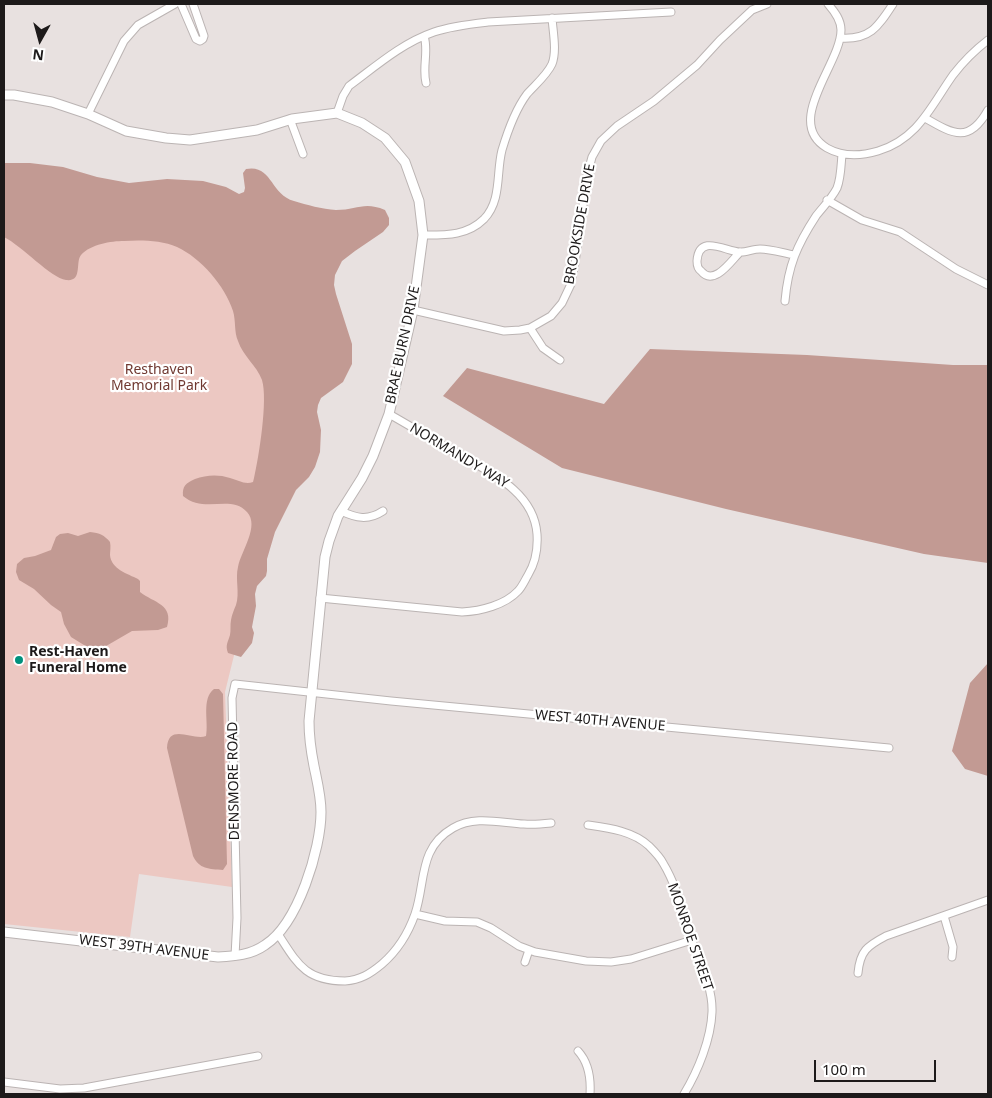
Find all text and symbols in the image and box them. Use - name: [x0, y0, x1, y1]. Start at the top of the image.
- north arrow: [15, 15, 65, 65]
- text: N: [31, 45, 45, 66]
- street label: BROOKSIDE DRIVE: [561, 162, 599, 286]
- street label: BRAE BURN DRIVE: [382, 284, 424, 406]
- park label: Resthaven Memorial Park: [111, 362, 207, 394]
- street label: NORMANDY WAY: [406, 420, 512, 492]
- place label: Rest-Haven Funeral Home: [29, 644, 127, 676]
- marker: Rest-Haven Funeral Home: [13, 654, 25, 666]
- street label: WEST 40TH AVENUE: [534, 707, 666, 735]
- street label: DENSMORE ROAD: [225, 722, 243, 840]
- street label: MONROE STREET: [664, 881, 716, 993]
- street label: WEST 39TH AVENUE: [78, 932, 210, 964]
- scale bar: [817, 1050, 940, 1082]
- text: 100 m: [822, 1059, 866, 1079]

